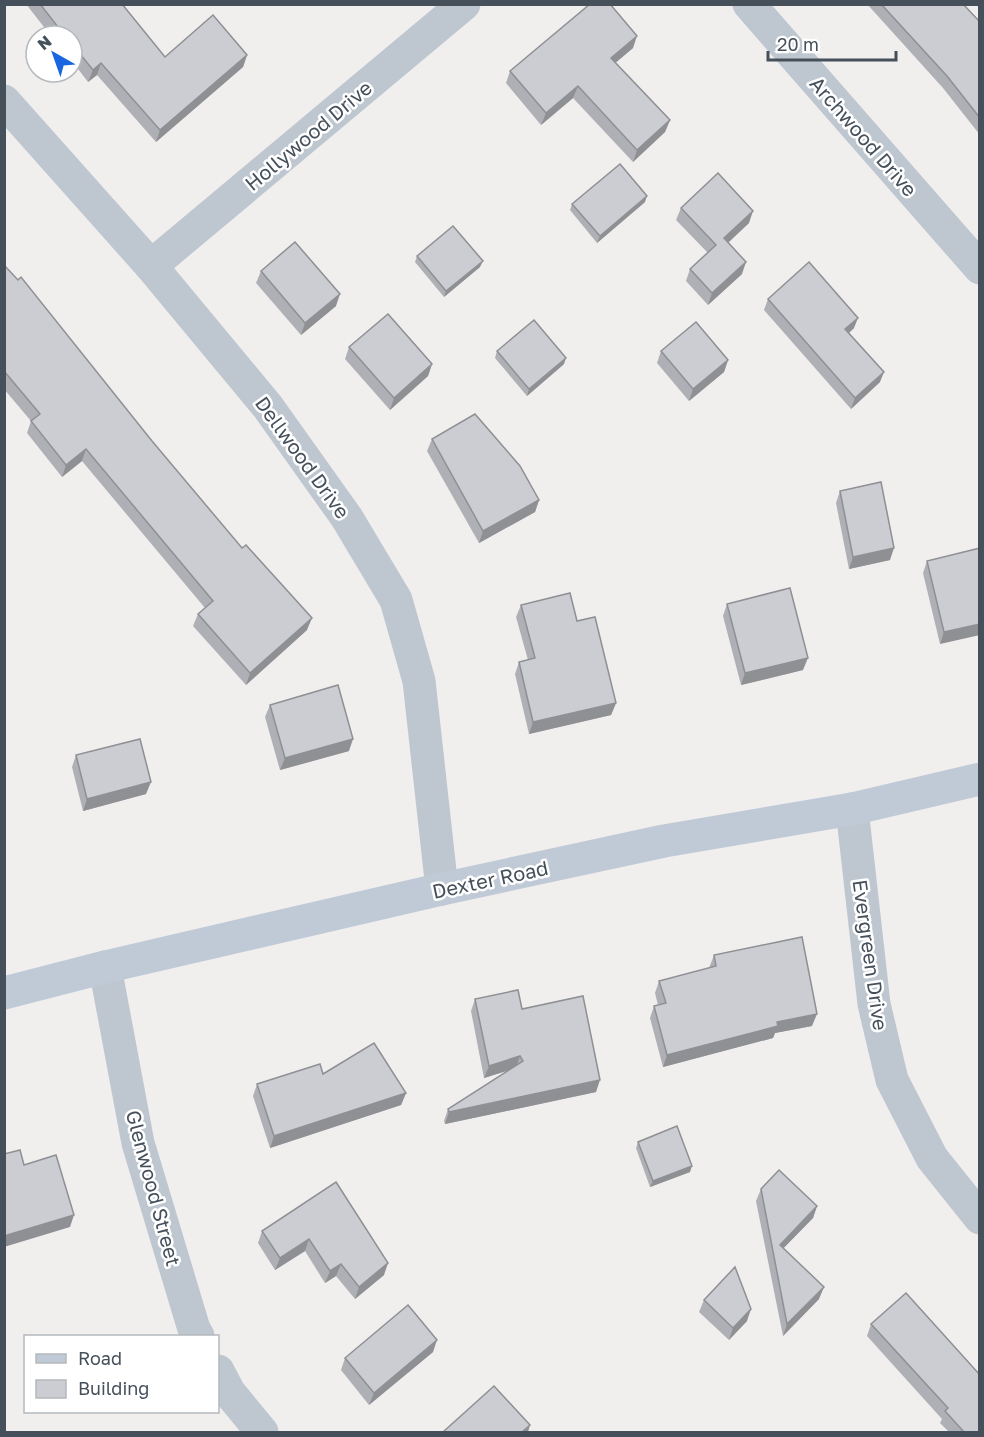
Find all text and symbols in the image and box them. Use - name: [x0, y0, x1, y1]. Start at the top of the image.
- north arrow: [24, 24, 84, 84]
- scale bar: [768, 24, 896, 62]
- text: N: [33, 31, 55, 54]
- text: 20 m: [777, 33, 819, 55]
- street label: Archwood Drive: [805, 71, 923, 201]
- street label: Hollywood Drive: [240, 75, 376, 195]
- street label: Dellwood Drive: [251, 391, 355, 523]
- street label: Dexter Road: [430, 855, 550, 903]
- street label: Evergreen Drive: [849, 878, 893, 1032]
- street label: Glenwood Street: [122, 1107, 186, 1269]
- legend: [24, 1335, 219, 1413]
- text: Road: [78, 1347, 122, 1369]
- text: Building: [78, 1377, 149, 1399]

